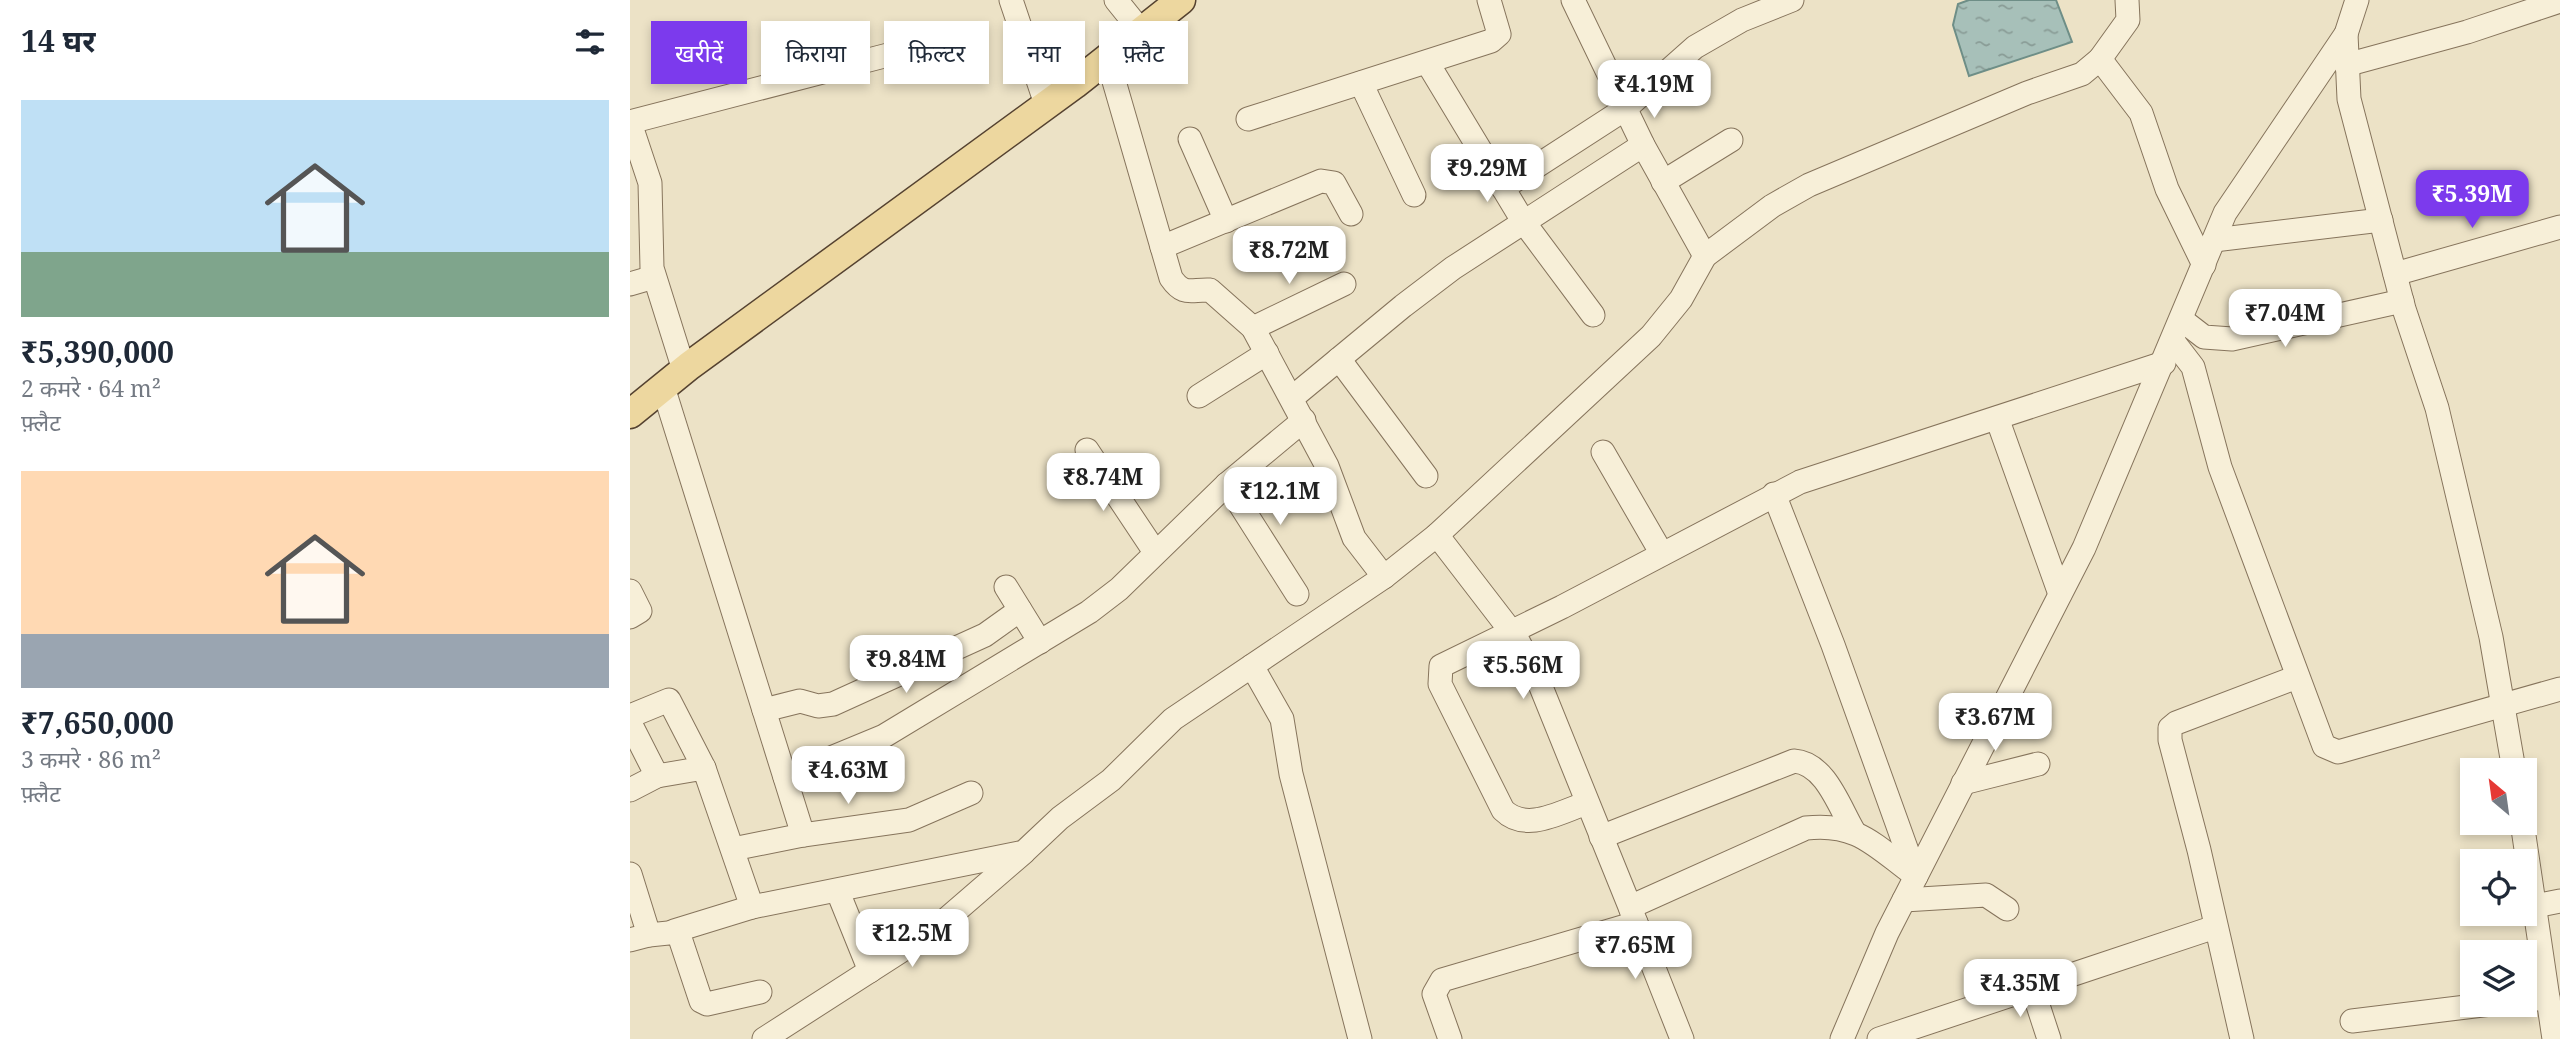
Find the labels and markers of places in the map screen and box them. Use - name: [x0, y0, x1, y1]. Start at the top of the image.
- pin: ₹4.19M: [1597, 60, 1711, 120]
- pin: ₹9.29M: [1430, 144, 1544, 204]
- pin: ₹5.39M: [2415, 170, 2529, 230]
- pin: ₹8.72M: [1232, 226, 1346, 286]
- pin: ₹7.04M: [2228, 290, 2342, 349]
- pin: ₹8.74M: [1046, 454, 1160, 513]
- pin: ₹12.1M: [1223, 468, 1337, 527]
- pin: ₹9.84M: [849, 636, 963, 695]
- pin: ₹5.56M: [1466, 642, 1580, 701]
- pin: ₹3.67M: [1938, 694, 2052, 753]
- pin: ₹4.63M: [791, 746, 905, 806]
- pin: ₹12.5M: [855, 909, 969, 969]
- pin: ₹7.65M: [1578, 922, 1692, 981]
- pin: ₹4.35M: [1963, 960, 2077, 1019]

